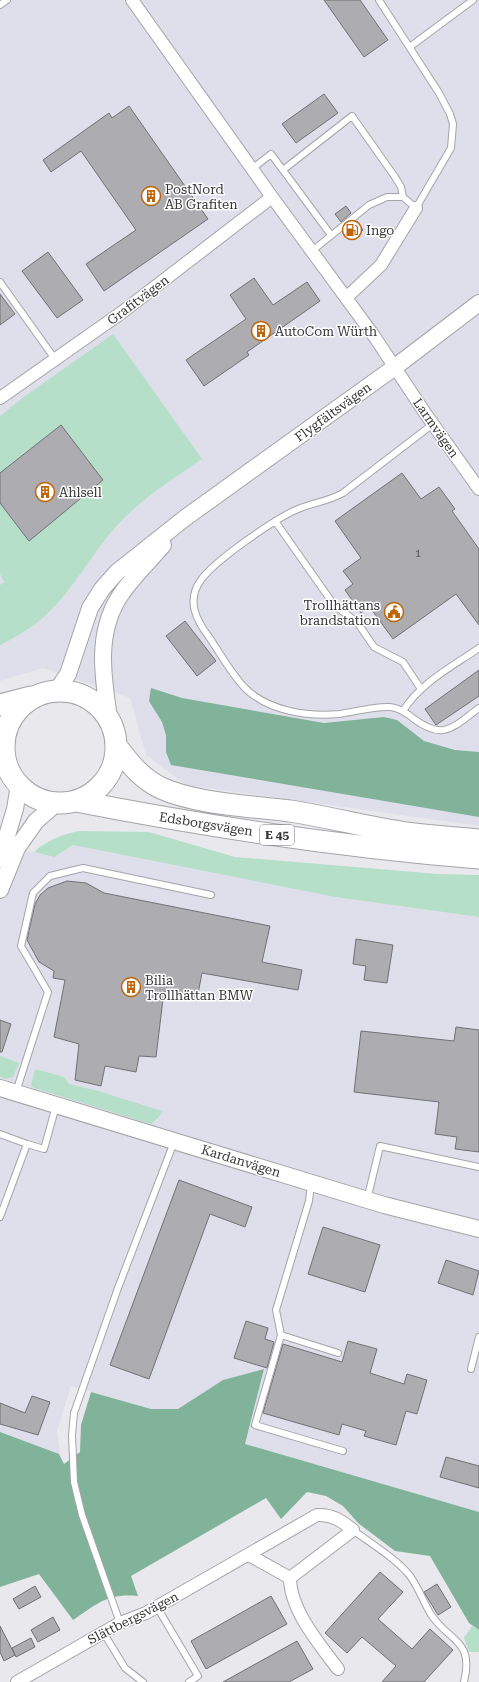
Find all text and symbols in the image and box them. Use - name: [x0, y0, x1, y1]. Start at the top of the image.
- place label: PostNord AB Grafiten: [165, 182, 238, 212]
- building icon: PostNord AB Grafiten: [140, 185, 162, 207]
- fuel station icon: Ingo: [341, 219, 363, 241]
- place label: Ingo: [366, 223, 394, 238]
- street label: Grafitvägen: [104, 272, 172, 328]
- building icon: AutoCom Würth: [250, 320, 272, 342]
- place label: AutoCom Würth: [275, 324, 378, 339]
- street label: Flygfältsvägen: [292, 379, 375, 445]
- street label: Larmvägen: [410, 395, 462, 461]
- building icon: Ahlsell: [34, 481, 56, 503]
- place label: Ahlsell: [59, 485, 102, 500]
- house number: 1: [415, 547, 421, 560]
- place label: Trollhättans brandstation: [299, 598, 381, 628]
- public building icon: Trollhättans brandstation: [383, 601, 405, 623]
- street label: Edsborgsvägen: [158, 809, 255, 839]
- road number: E 45: [260, 825, 294, 845]
- place label: Bilia Trollhättan BMW: [145, 973, 254, 1003]
- building icon: Bilia Trollhättan BMW: [120, 976, 142, 998]
- street label: Kardanvägen: [200, 1142, 283, 1180]
- street label: Slättbergsvägen: [85, 1588, 181, 1647]

